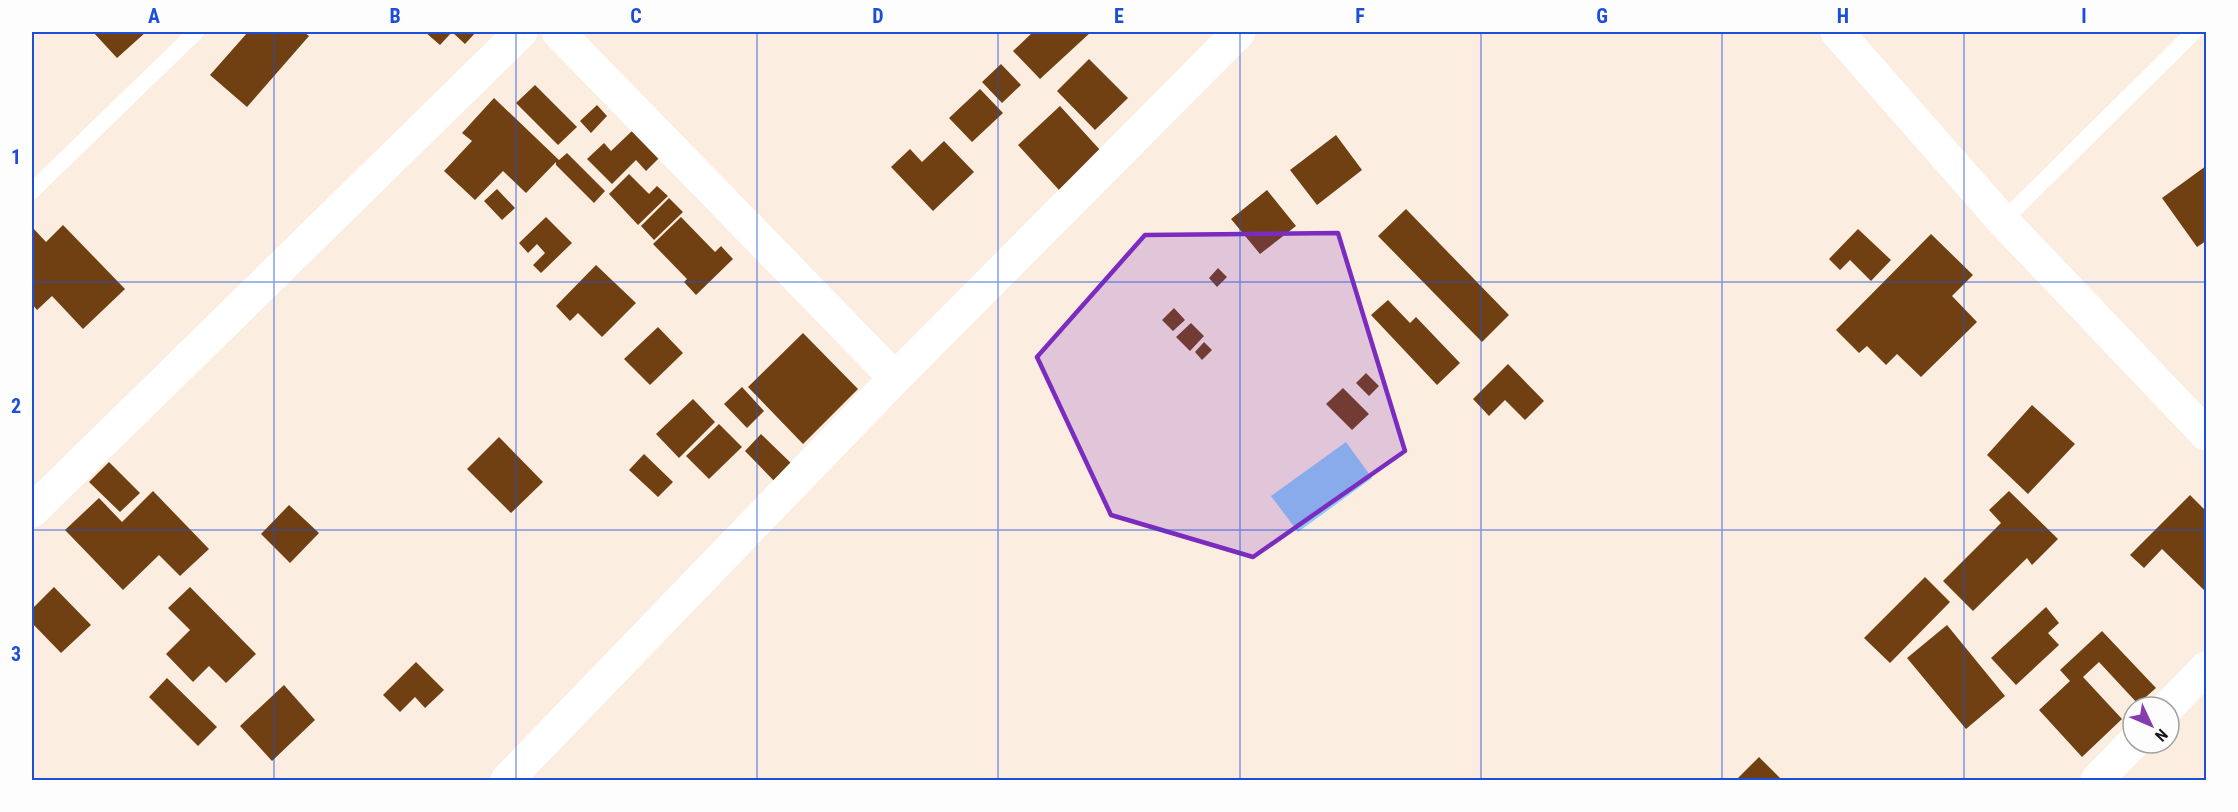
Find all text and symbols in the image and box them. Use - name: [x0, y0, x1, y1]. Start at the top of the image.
- text: A: [148, 4, 160, 28]
- text: B: [389, 4, 401, 28]
- text: C: [630, 4, 642, 28]
- text: D: [872, 4, 884, 28]
- text: E: [1114, 4, 1124, 28]
- text: F: [1355, 4, 1365, 28]
- text: G: [1596, 4, 1608, 28]
- text: H: [1837, 4, 1849, 28]
- text: I: [2081, 4, 2087, 28]
- text: 1: [11, 145, 21, 169]
- text: 2: [11, 394, 21, 418]
- text: 3: [11, 642, 21, 666]
- north arrow: [2121, 695, 2181, 755]
- text: N: [2151, 725, 2172, 745]

